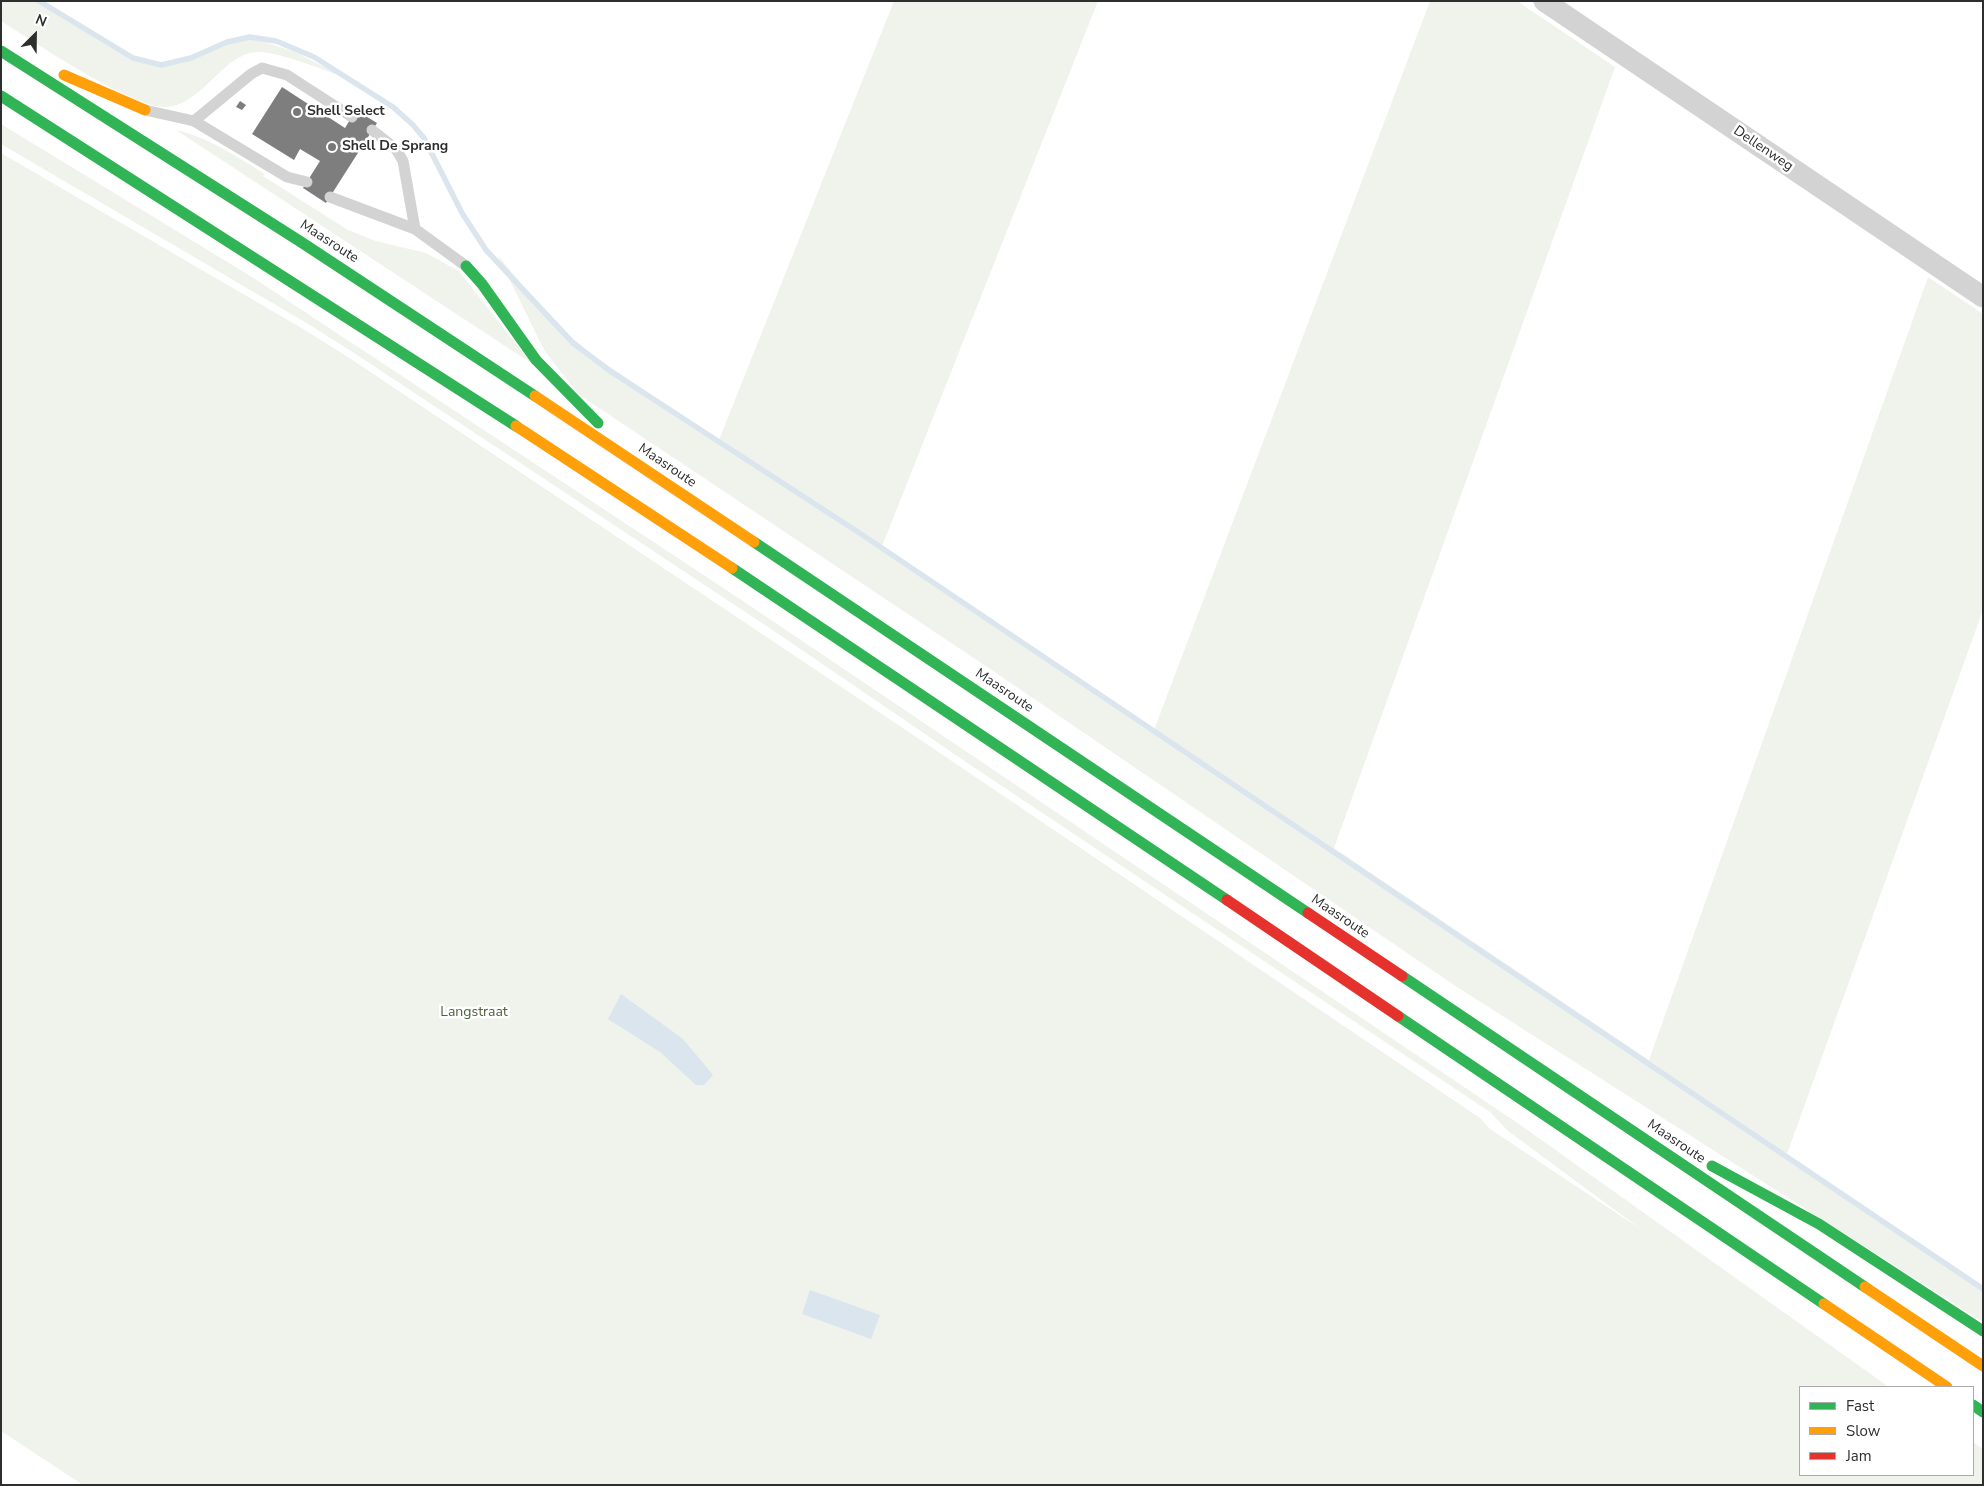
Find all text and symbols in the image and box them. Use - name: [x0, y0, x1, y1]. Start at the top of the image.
- north arrow: [10, 10, 60, 60]
- text: N: [33, 10, 50, 32]
- place label: Shell Select: [307, 104, 385, 120]
- marker: Shell Select: [291, 106, 303, 118]
- street label: Dellenweg: [1730, 123, 1796, 175]
- place label: Shell De Sprang: [342, 139, 448, 155]
- marker: Shell De Sprang: [326, 141, 338, 153]
- street label: Maasroute: [297, 217, 361, 267]
- street label: Maasroute: [635, 440, 699, 492]
- street label: Maasroute: [972, 665, 1036, 717]
- street label: Maasroute: [1308, 891, 1372, 943]
- park label: Langstraat: [440, 1005, 508, 1021]
- street label: Maasroute: [1644, 1116, 1708, 1168]
- legend: [1799, 1386, 1974, 1476]
- text: Fast: [1846, 1396, 1874, 1416]
- text: Slow: [1846, 1421, 1880, 1441]
- text: Jam: [1846, 1446, 1872, 1466]

